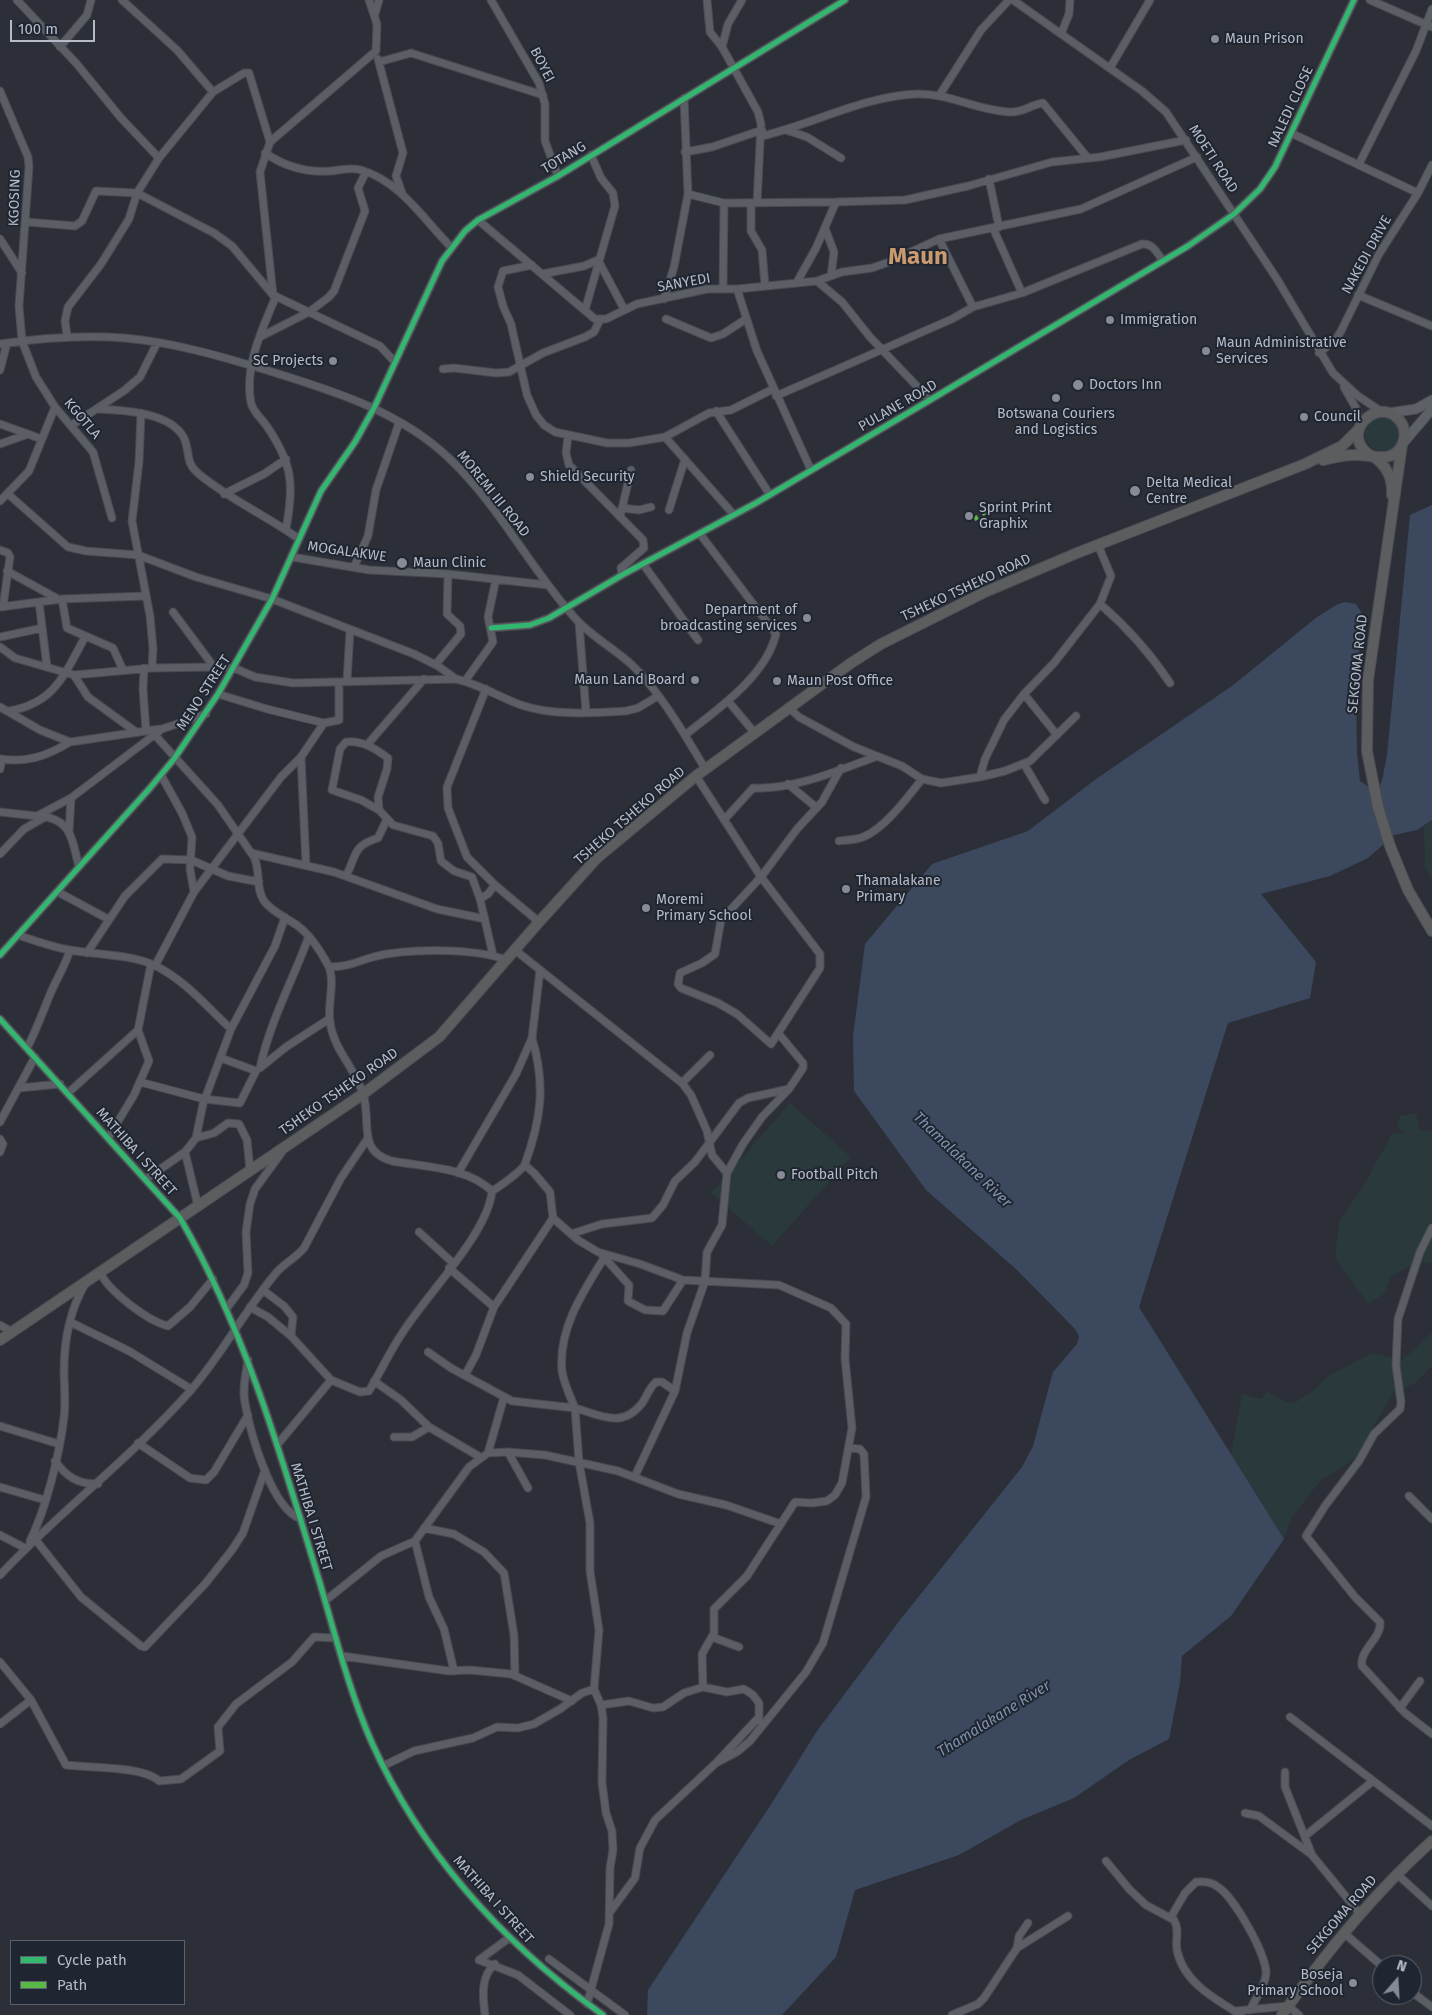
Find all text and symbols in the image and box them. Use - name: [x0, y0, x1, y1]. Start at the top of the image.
- scale bar: [12, 10, 98, 42]
- text: 100 m: [18, 20, 58, 38]
- place label: Maun Prison: [1225, 31, 1304, 47]
- marker: Maun Prison: [1209, 33, 1221, 45]
- street label: BOYEI: [526, 45, 558, 85]
- street label: NALEDI CLOSE: [1265, 64, 1317, 150]
- street label: MOETI ROAD: [1185, 122, 1241, 196]
- street label: TOTANG: [539, 138, 589, 178]
- street label: KGOSING: [6, 169, 24, 227]
- street label: NAKEDI DRIVE: [1339, 213, 1395, 297]
- district label: Maun: [888, 243, 948, 271]
- street label: SANYEDI: [656, 270, 712, 296]
- place label: Immigration: [1120, 312, 1197, 328]
- marker: Immigration: [1104, 314, 1116, 326]
- place label: Maun Administrative Services: [1216, 335, 1347, 368]
- marker: Maun Administrative Services: [1200, 345, 1212, 357]
- place label: SC Projects: [253, 353, 323, 369]
- marker: SC Projects: [327, 355, 339, 367]
- street label: PULANE ROAD: [856, 377, 940, 435]
- place label: Doctors Inn: [1089, 377, 1162, 393]
- marker: Doctors Inn: [1071, 378, 1085, 392]
- marker: Botswana Couriers and Logistics: [1050, 392, 1062, 404]
- street label: KGOTLA: [60, 395, 104, 443]
- place label: Botswana Couriers and Logistics: [997, 406, 1115, 438]
- place label: Council: [1314, 409, 1361, 425]
- marker: Council: [1298, 411, 1310, 423]
- street label: MOREMI III ROAD: [453, 447, 533, 541]
- place label: Shield Security: [540, 469, 635, 485]
- marker: Shield Security: [524, 471, 536, 483]
- place label: Delta Medical Centre: [1146, 475, 1232, 508]
- marker: Delta Medical Centre: [1128, 484, 1142, 498]
- place label: Sprint Print Graphix: [979, 500, 1052, 532]
- marker: Sprint Print Graphix: [963, 510, 975, 522]
- street label: MOGALAKWE: [306, 538, 388, 566]
- street label: TSHEKO TSHEKO ROAD: [899, 551, 1033, 625]
- place label: Maun Clinic: [413, 555, 486, 571]
- marker: Maun Clinic: [395, 556, 409, 570]
- place label: Department of broadcasting services: [660, 602, 797, 634]
- marker: Department of broadcasting services: [801, 612, 813, 624]
- street label: SEKGOMA ROAD: [1344, 614, 1372, 714]
- street label: MENO STREET: [173, 652, 235, 734]
- place label: Maun Land Board: [574, 672, 685, 688]
- place label: Maun Post Office: [787, 673, 893, 689]
- marker: Maun Land Board: [689, 674, 701, 686]
- marker: Maun Post Office: [771, 675, 783, 687]
- street label: TSHEKO TSHEKO ROAD: [571, 763, 689, 869]
- place label: Thamalakane Primary: [856, 873, 941, 906]
- marker: Thamalakane Primary: [840, 883, 852, 895]
- place label: Moremi Primary School: [656, 892, 752, 924]
- marker: Moremi Primary School: [640, 902, 652, 914]
- street label: TSHEKO TSHEKO ROAD: [276, 1045, 402, 1139]
- street label: MATHIBA I STREET: [92, 1105, 180, 1199]
- water label: Thamalakane River: [909, 1108, 1015, 1212]
- place label: Football Pitch: [791, 1167, 878, 1183]
- marker: Football Pitch: [775, 1169, 787, 1181]
- street label: MATHIBA I STREET: [287, 1461, 335, 1573]
- water label: Thamalakane River: [934, 1677, 1054, 1761]
- street label: MATHIBA I STREET: [449, 1853, 537, 1947]
- street label: SEKGOMA ROAD: [1303, 1872, 1381, 1958]
- legend: [10, 1940, 185, 2005]
- text: Cycle path: [57, 1951, 127, 1969]
- north arrow: [1372, 1955, 1422, 2005]
- text: N: [1395, 1957, 1409, 1976]
- place label: Boseja Primary School: [1247, 1967, 1343, 2000]
- text: Path: [57, 1976, 87, 1994]
- marker: Boseja Primary School: [1347, 1977, 1359, 1989]

